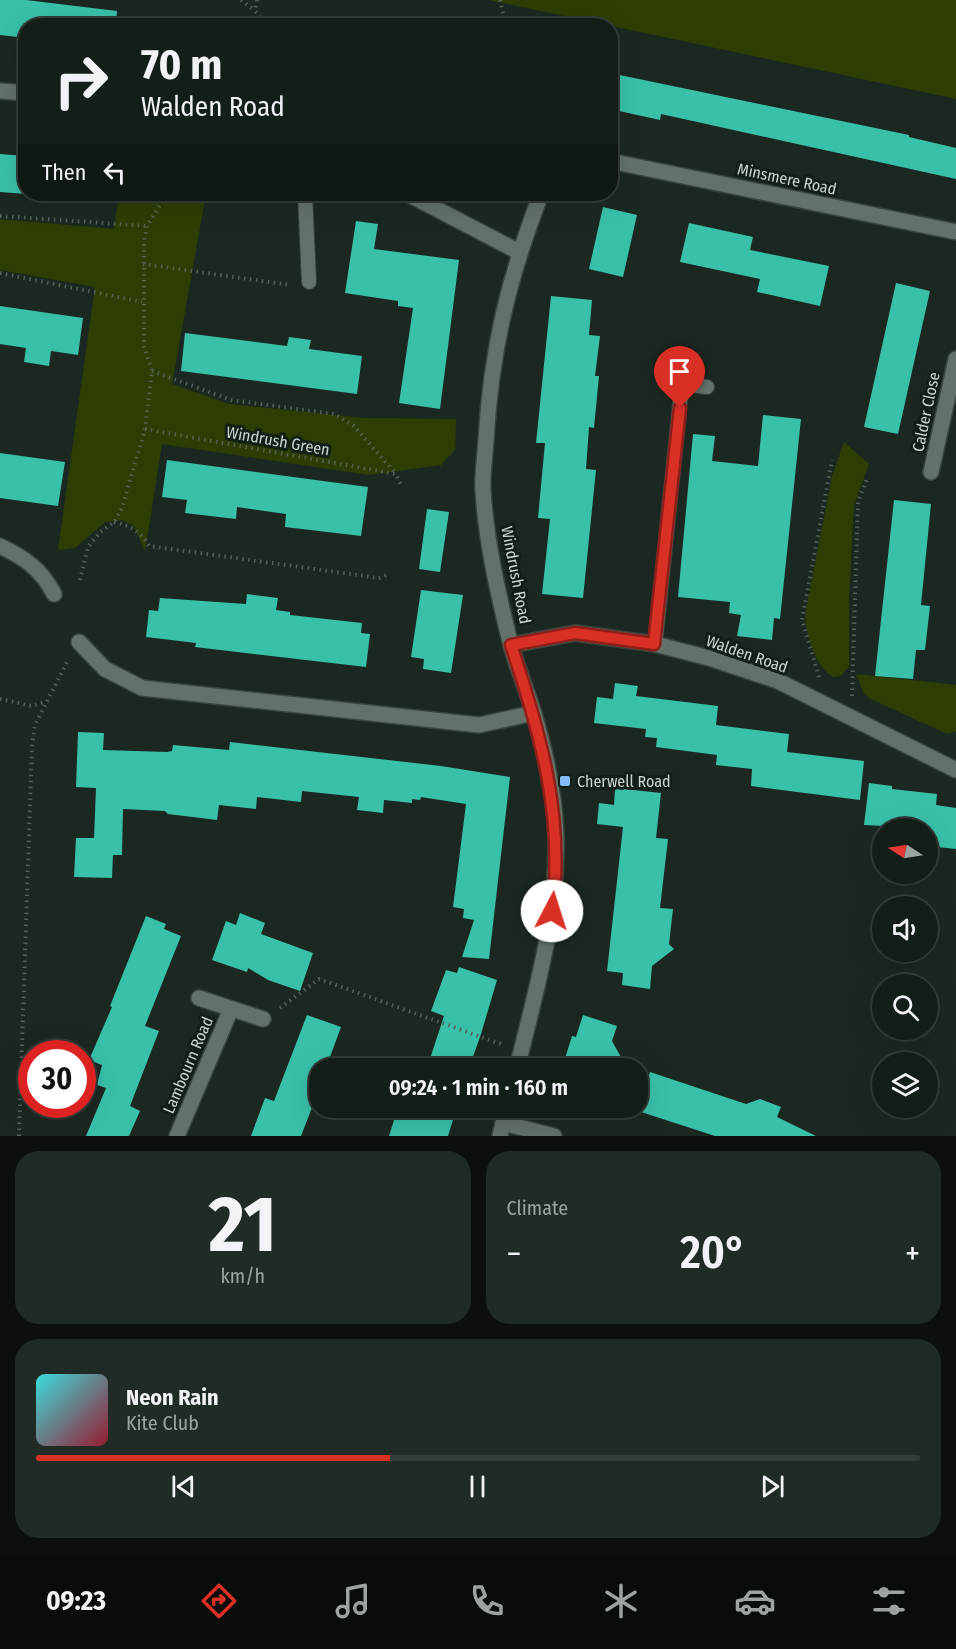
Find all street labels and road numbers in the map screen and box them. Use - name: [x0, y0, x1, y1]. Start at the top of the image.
- street label: Minsmere Road: [736, 159, 838, 199]
- street label: Calder Close: [908, 370, 944, 454]
- street label: Windrush Green: [225, 423, 331, 459]
- street label: Windrush Road: [497, 525, 535, 625]
- street label: Walden Road: [704, 631, 790, 677]
- street label: Lambourn Road: [159, 1014, 217, 1116]

